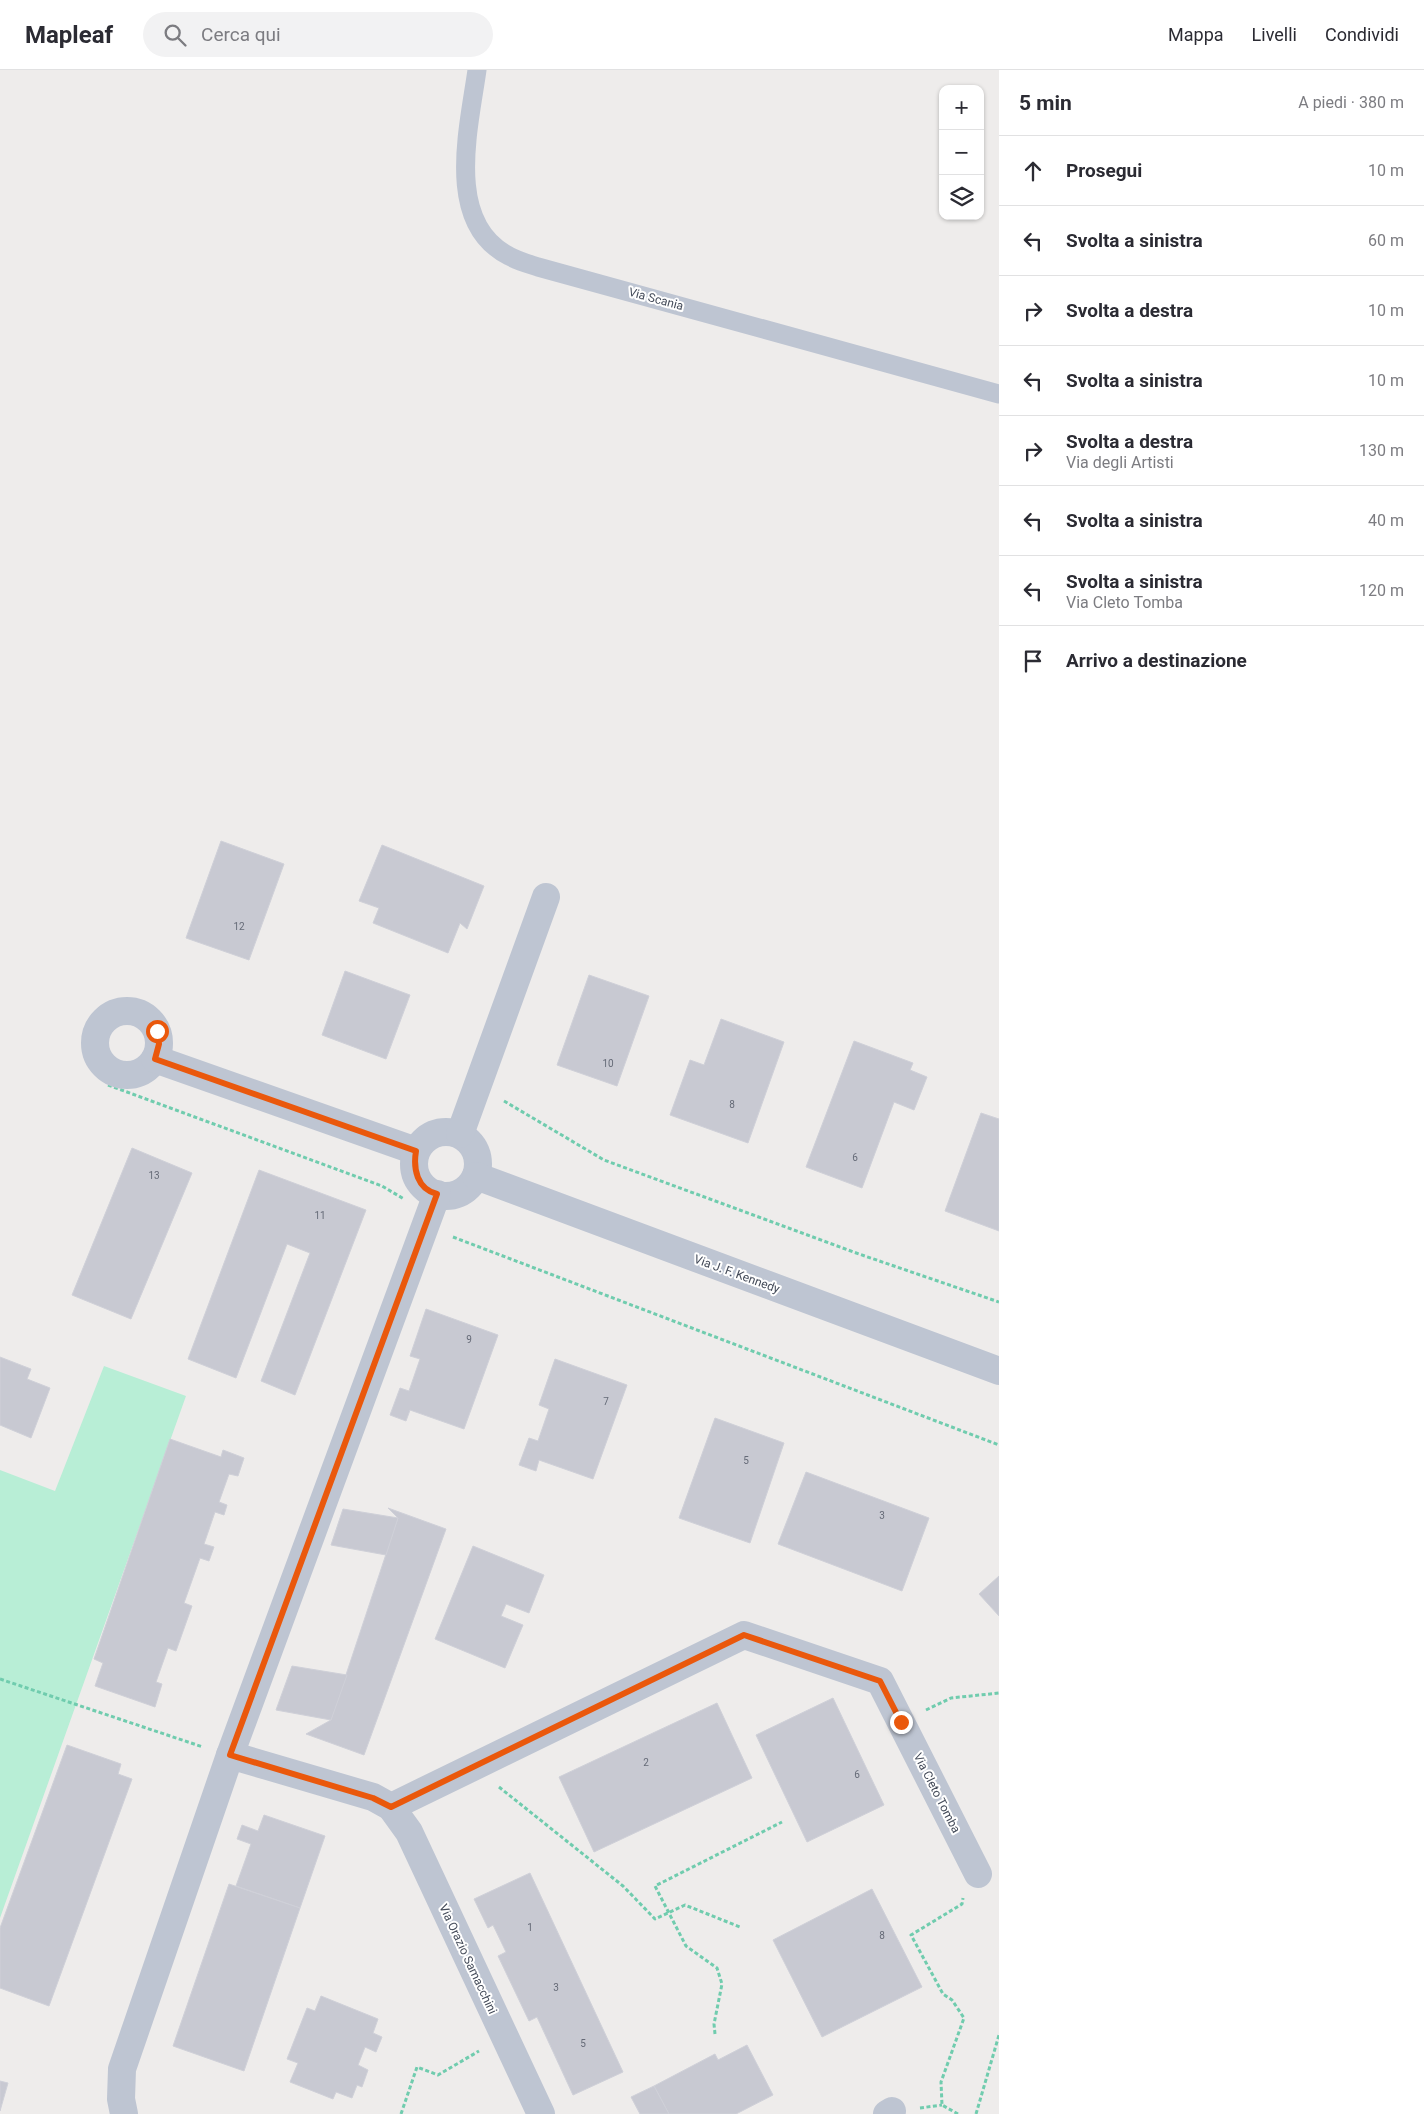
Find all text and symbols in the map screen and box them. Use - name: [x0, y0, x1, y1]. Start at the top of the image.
- search box: [143, 12, 493, 57]
- text: Mapleaf: [25, 21, 113, 49]
- icon: search: [161, 21, 189, 49]
- text: Cerca qui: [201, 23, 281, 46]
- text: Mappa: [1168, 24, 1224, 45]
- text: Livelli: [1252, 24, 1297, 45]
- text: Condividi: [1325, 24, 1399, 45]
- map controls: [939, 85, 984, 220]
- button: +: [939, 85, 984, 130]
- text: 5 min: [1019, 91, 1072, 115]
- text: A piedi · 380 m: [1298, 93, 1404, 112]
- button: −: [939, 130, 984, 175]
- icon: ahead: [1019, 157, 1047, 185]
- text: Prosegui: [1066, 159, 1142, 182]
- text: 10 m: [1368, 161, 1404, 180]
- button: layers: [939, 175, 984, 220]
- icon: left: [1019, 227, 1047, 255]
- text: Svolta a sinistra: [1066, 229, 1203, 252]
- text: 60 m: [1368, 231, 1404, 250]
- street label: Via Scania: [627, 285, 685, 313]
- icon: right: [1019, 297, 1047, 325]
- text: Svolta a destra: [1066, 299, 1193, 322]
- text: 10 m: [1368, 301, 1404, 320]
- icon: left: [1019, 367, 1047, 395]
- text: Svolta a sinistra: [1066, 369, 1203, 392]
- text: 10 m: [1368, 371, 1404, 390]
- text: Svolta a destra: [1066, 430, 1193, 453]
- icon: right: [1019, 437, 1047, 465]
- text: 130 m: [1359, 441, 1404, 460]
- text: Via degli Artisti: [1066, 453, 1174, 472]
- icon: left: [1019, 507, 1047, 535]
- text: Svolta a sinistra: [1066, 509, 1203, 532]
- text: 40 m: [1368, 511, 1404, 530]
- text: Svolta a sinistra: [1066, 570, 1203, 593]
- icon: left: [1019, 577, 1047, 605]
- text: 120 m: [1359, 581, 1404, 600]
- text: Via Cleto Tomba: [1066, 593, 1183, 612]
- icon: arrive: [1019, 647, 1047, 675]
- text: Arrivo a destinazione: [1066, 649, 1247, 672]
- house number: 12: [233, 921, 245, 932]
- route start: [146, 1020, 169, 1043]
- house number: 10: [602, 1058, 614, 1069]
- house number: 8: [729, 1099, 735, 1110]
- house number: 6: [852, 1152, 858, 1163]
- house number: 13: [148, 1170, 160, 1181]
- house number: 11: [314, 1210, 326, 1221]
- street label: Via J. F. Kennedy: [692, 1252, 782, 1296]
- house number: 9: [466, 1334, 472, 1345]
- house number: 7: [603, 1396, 609, 1407]
- house number: 5: [743, 1455, 749, 1466]
- house number: 3: [879, 1510, 885, 1521]
- route end: [890, 1711, 913, 1734]
- street label: Via Cleto Tomba: [911, 1751, 963, 1835]
- house number: 2: [643, 1757, 649, 1768]
- house number: 6: [854, 1769, 860, 1780]
- street label: Via Orazio Samacchini: [436, 1902, 500, 2016]
- house number: 1: [527, 1922, 533, 1933]
- house number: 8: [879, 1930, 885, 1941]
- house number: 3: [553, 1982, 559, 1993]
- house number: 5: [580, 2038, 586, 2049]

